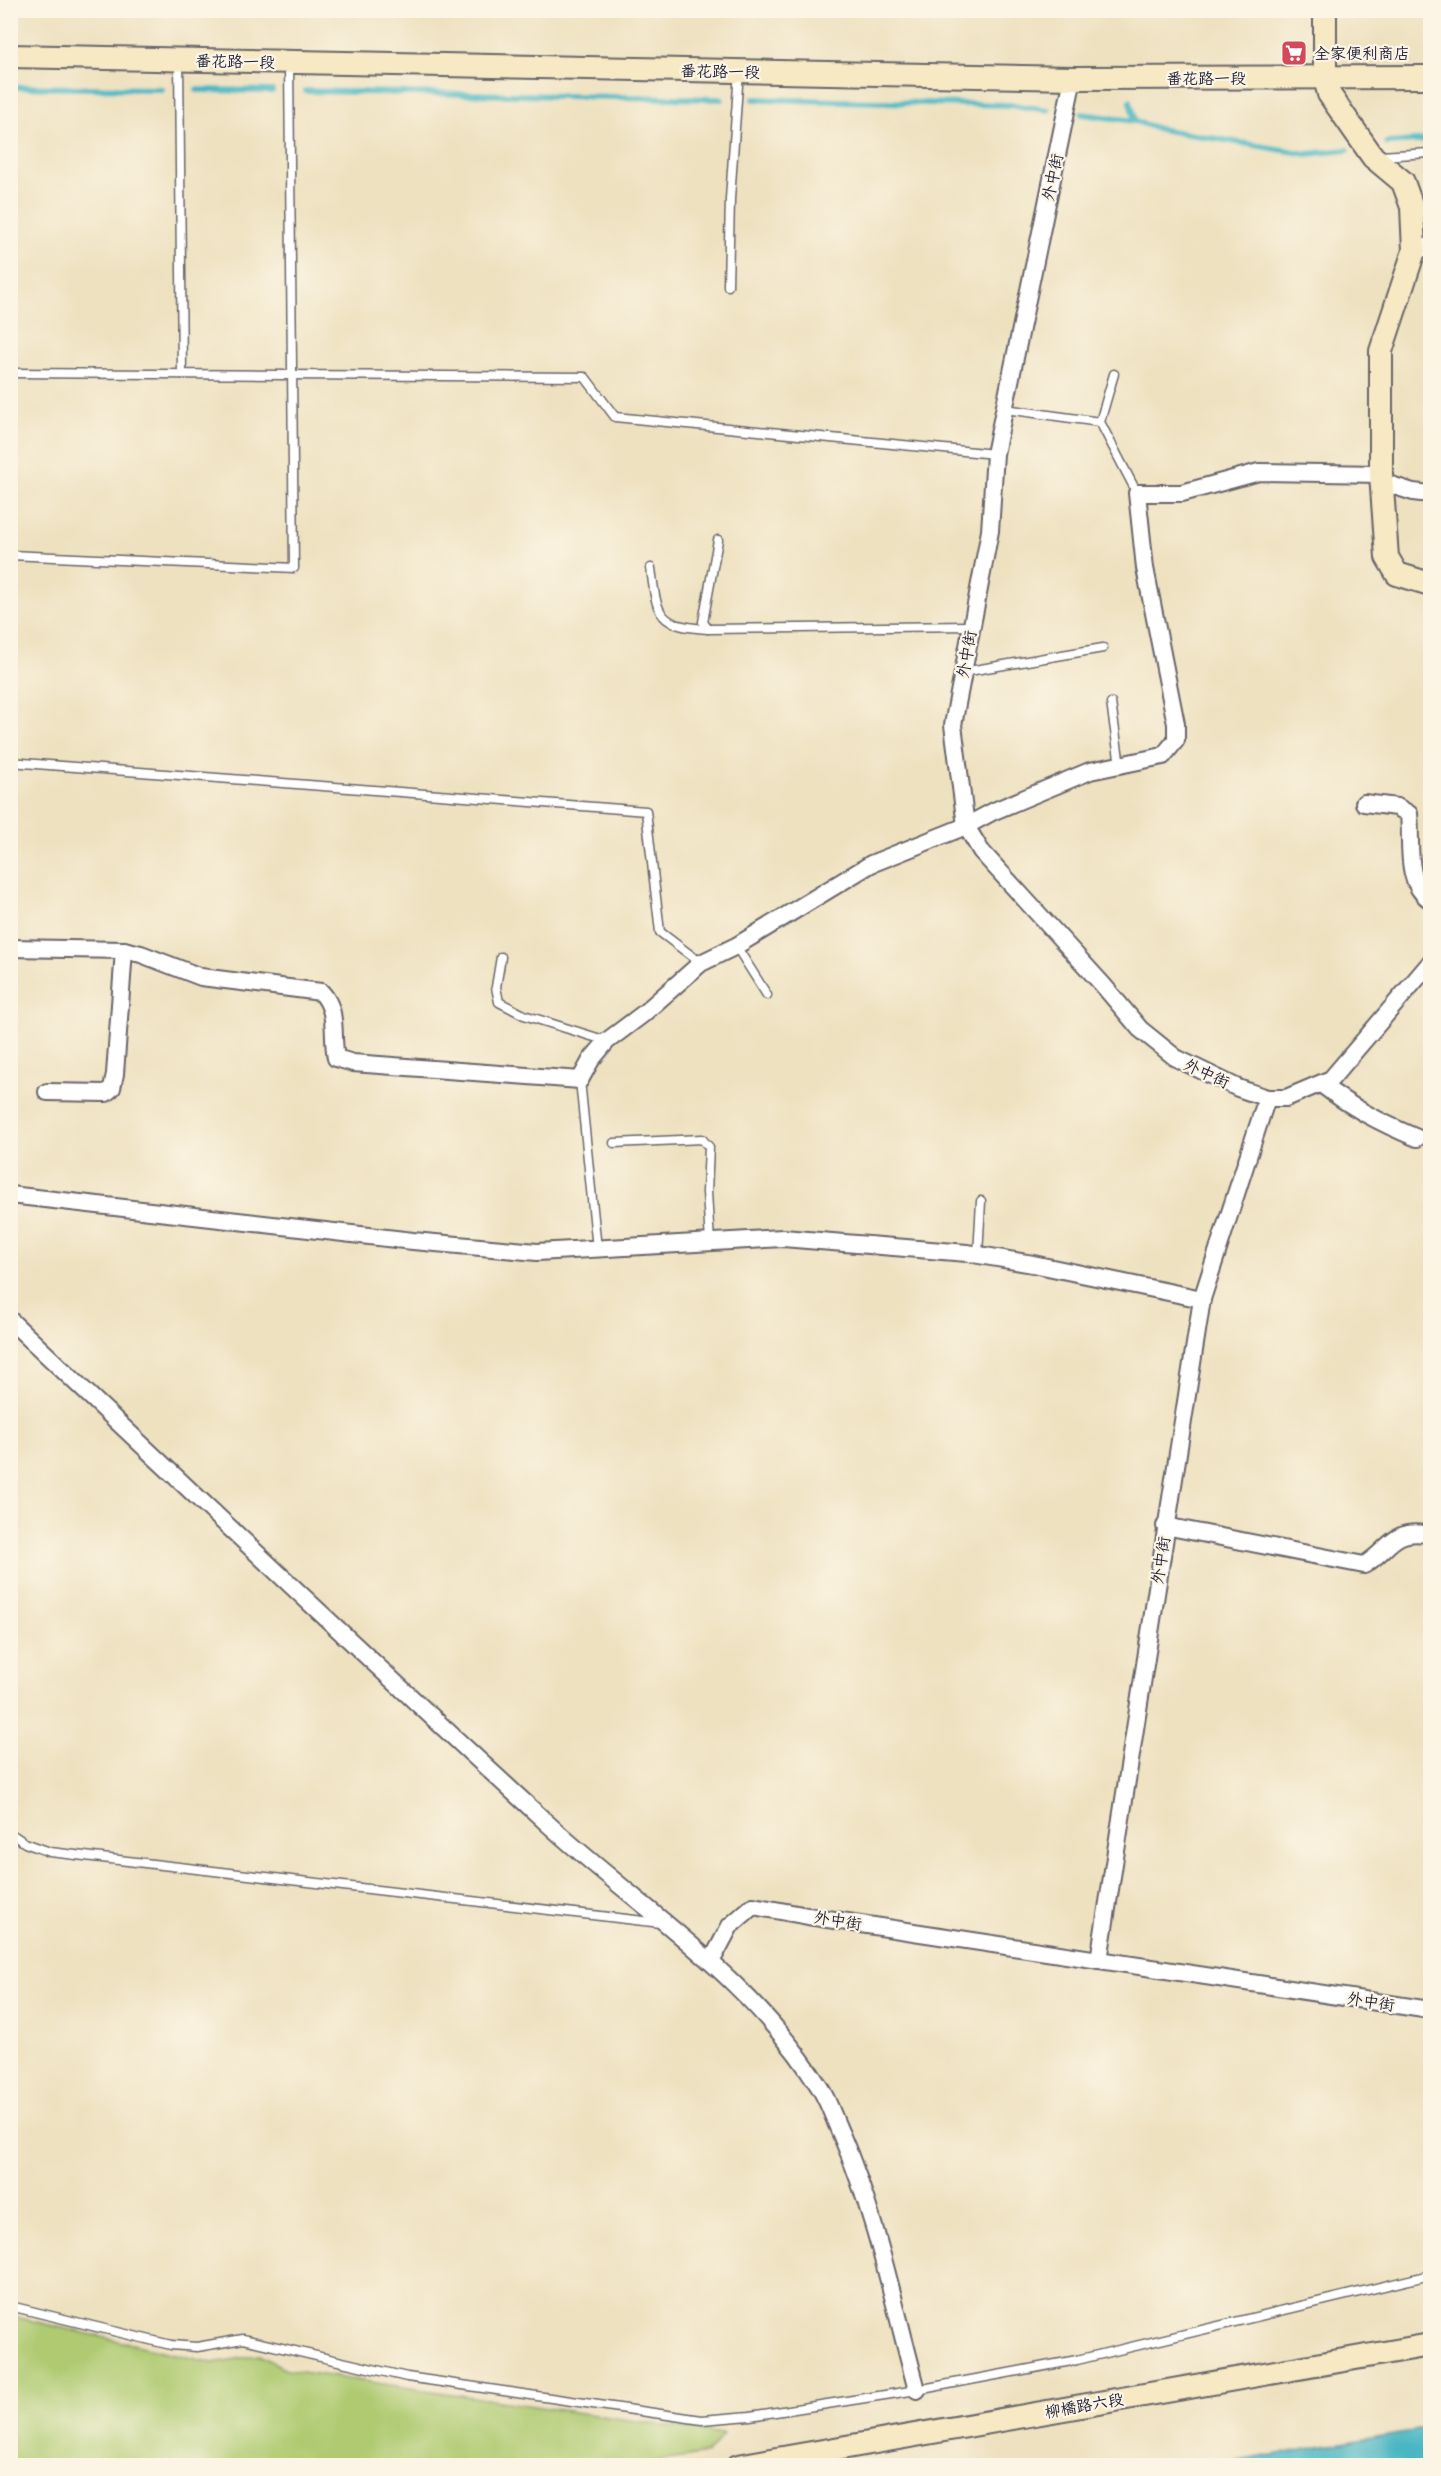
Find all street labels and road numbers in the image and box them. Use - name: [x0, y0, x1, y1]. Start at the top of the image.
- street label: 番花路一段: [195, 46, 275, 77]
- street label: 番花路一段: [680, 56, 760, 87]
- street label: 番花路一段: [1166, 64, 1246, 93]
- street label: 外中街: [1033, 151, 1072, 204]
- street label: 外中街: [948, 628, 985, 680]
- street label: 外中街: [1179, 1050, 1235, 1097]
- street label: 外中街: [1142, 1534, 1179, 1586]
- street label: 外中街: [812, 1902, 864, 1939]
- street label: 外中街: [1345, 1983, 1397, 2020]
- street label: 柳橋路六段: [1042, 2384, 1126, 2427]

